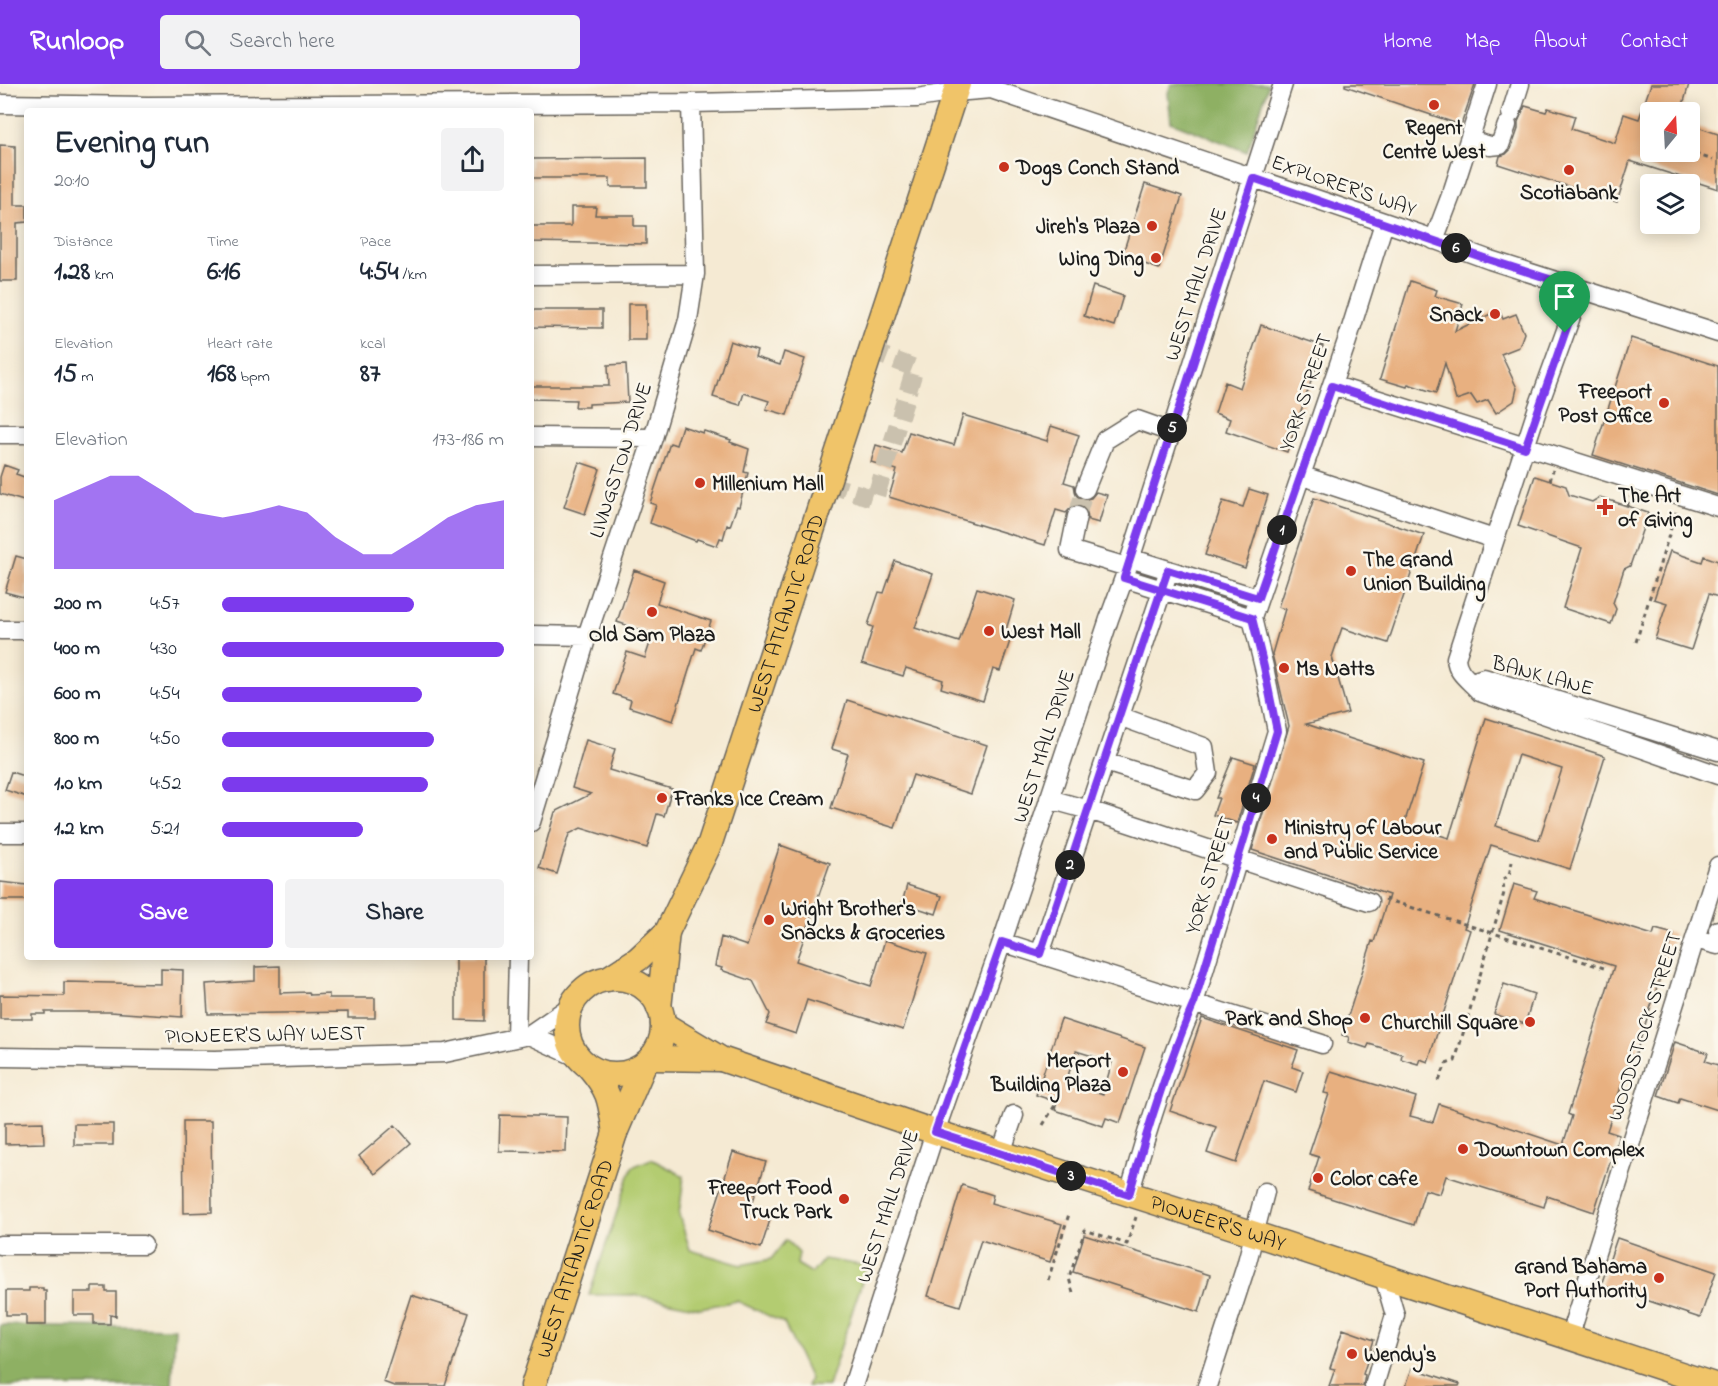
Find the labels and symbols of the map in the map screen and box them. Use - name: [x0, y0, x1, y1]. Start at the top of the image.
- marker: Regent Centre West: [1427, 98, 1441, 112]
- north arrow: [1640, 102, 1700, 162]
- place label: Regent Centre West: [1383, 114, 1486, 168]
- street label: EXPLORER'S WAY: [1267, 148, 1420, 226]
- place label: Dogs Conch Stand: [1015, 154, 1179, 186]
- marker: Dogs Conch Stand: [997, 160, 1011, 174]
- marker: Scotiabank: [1562, 163, 1576, 177]
- place label: Scotiabank: [1520, 179, 1619, 209]
- street label: WEST MALL DRIVE: [1158, 204, 1236, 365]
- place label: Jireh's Plaza: [1036, 213, 1140, 243]
- marker: Jireh's Plaza: [1145, 219, 1159, 233]
- pin: 6: [1441, 233, 1471, 263]
- place label: Wing Ding: [1059, 245, 1144, 277]
- marker: Wing Ding: [1149, 251, 1163, 265]
- pin: [1539, 271, 1590, 333]
- place label: Snack: [1429, 301, 1484, 331]
- marker: Snack: [1488, 307, 1502, 321]
- street label: YORK STREET: [1273, 330, 1341, 455]
- place label: Freeport Post Office: [1559, 378, 1653, 432]
- street label: LIVNGSTON DRIVE: [583, 379, 661, 542]
- marker: Freeport Post Office: [1657, 396, 1671, 410]
- pin: 5: [1157, 413, 1187, 443]
- place label: Millenium Mall: [712, 470, 824, 500]
- marker: Millenium Mall: [693, 476, 707, 490]
- place label: The Art of Giving: [1618, 482, 1693, 538]
- marker: The Art of Giving: [1596, 498, 1614, 516]
- street label: WEST ATLANTIC ROAD: [740, 511, 833, 717]
- pin: 1: [1267, 515, 1297, 545]
- place label: The Grand Union Building: [1363, 546, 1486, 602]
- marker: The Grand Union Building: [1344, 564, 1358, 578]
- marker: Old Sam Plaza: [645, 605, 659, 619]
- place label: West Mall: [1001, 618, 1081, 648]
- place label: Old Sam Plaza: [589, 621, 715, 651]
- marker: West Mall: [982, 624, 996, 638]
- street label: BANK LANE: [1487, 649, 1597, 705]
- place label: Ms Natts: [1296, 655, 1375, 685]
- marker: Ms Natts: [1277, 661, 1291, 675]
- street label: WEST MALL DRIVE: [1006, 666, 1084, 827]
- pin: 4: [1241, 783, 1271, 813]
- place label: Franks Ice Cream: [673, 785, 823, 815]
- marker: Franks Ice Cream: [655, 791, 669, 805]
- street label: YORK STREET: [1179, 813, 1243, 938]
- place label: Ministry of Labour and Public Service: [1284, 814, 1442, 868]
- marker: Ministry of Labour and Public Service: [1265, 832, 1279, 846]
- pin: 2: [1055, 850, 1085, 880]
- place label: Wright Brother's Snacks & Groceries: [781, 895, 946, 949]
- marker: Wright Brother's Snacks & Groceries: [762, 913, 776, 927]
- street label: WOODSTOCK STREET: [1601, 928, 1691, 1125]
- place label: Park and Shop: [1225, 1005, 1353, 1035]
- place label: Churchill Square: [1381, 1009, 1519, 1039]
- marker: Park and Shop: [1358, 1011, 1372, 1025]
- marker: Churchill Square: [1523, 1015, 1537, 1029]
- street label: PIONEER'S WAY WEST: [165, 1019, 365, 1053]
- place label: Merport Building Plaza: [990, 1047, 1112, 1103]
- marker: Merport Building Plaza: [1116, 1065, 1130, 1079]
- street label: WEST MALL DRIVE: [850, 1126, 928, 1287]
- place label: Downtown Complex: [1474, 1136, 1645, 1166]
- marker: Downtown Complex: [1456, 1142, 1470, 1156]
- street label: WEST ATLANTIC ROAD: [530, 1156, 622, 1362]
- pin: 3: [1056, 1161, 1086, 1191]
- place label: Color cafe: [1330, 1165, 1418, 1195]
- marker: Color cafe: [1311, 1171, 1325, 1185]
- place label: Freeport Food Truck Park: [707, 1174, 833, 1228]
- street label: PIONEER'S WAY: [1146, 1188, 1289, 1260]
- marker: Freeport Food Truck Park: [837, 1192, 851, 1206]
- place label: Grand Bahama Port Authority: [1514, 1253, 1647, 1309]
- marker: Grand Bahama Port Authority: [1652, 1271, 1666, 1285]
- place label: Wendy's: [1364, 1341, 1437, 1373]
- marker: Wendy's: [1345, 1347, 1359, 1361]

